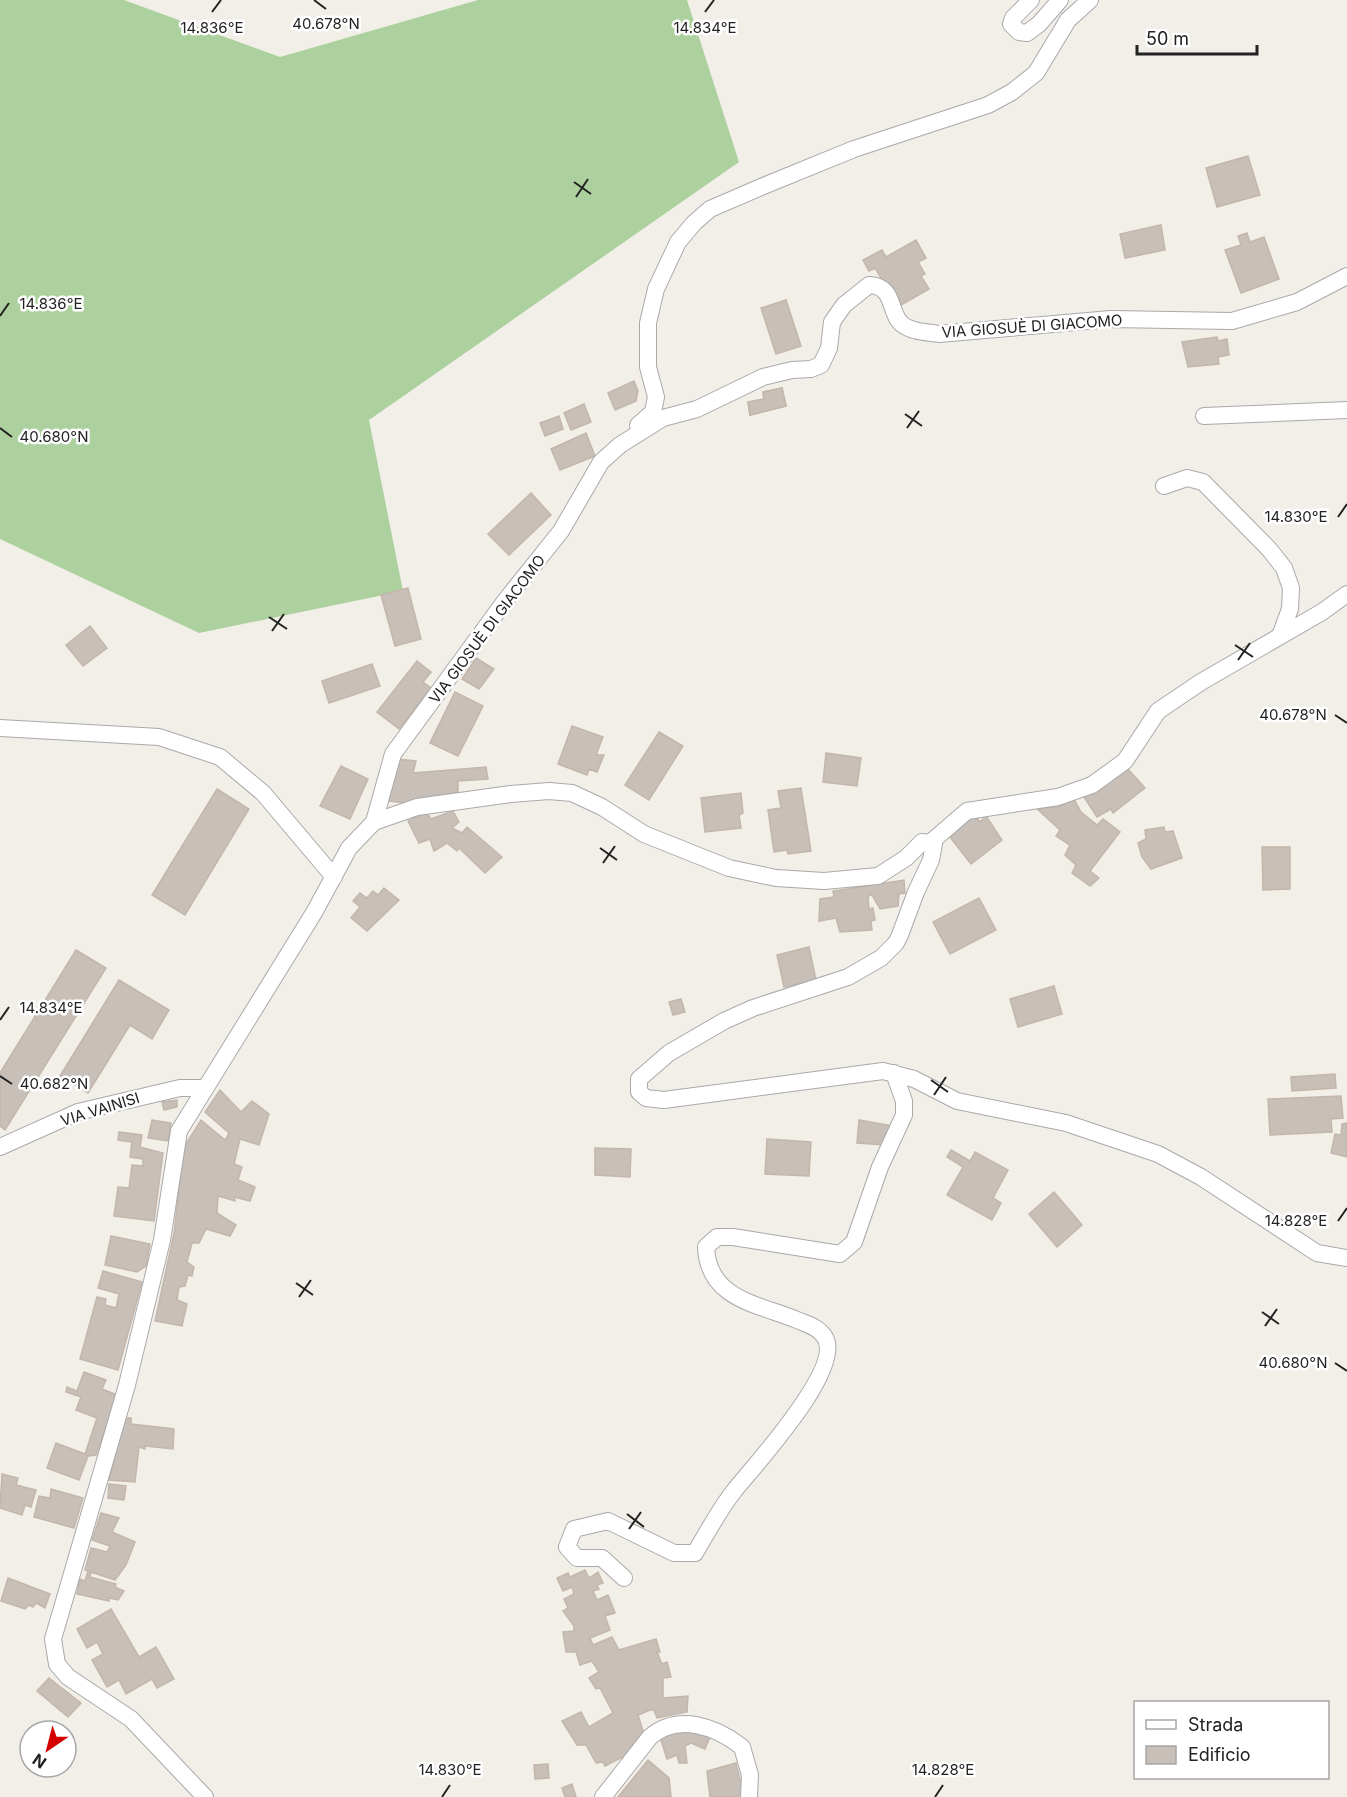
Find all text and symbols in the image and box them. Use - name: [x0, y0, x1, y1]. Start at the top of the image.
- text: 40.678°N: [292, 14, 360, 33]
- text: 14.836°E: [181, 18, 243, 37]
- text: 14.834°E: [673, 18, 737, 37]
- scale bar: [1137, 18, 1257, 56]
- text: 50 m: [1146, 28, 1189, 49]
- text: 14.836°E: [20, 294, 82, 313]
- street label: VIA GIOSUÈ DI GIACOMO: [941, 310, 1123, 342]
- text: 40.680°N: [20, 427, 88, 446]
- text: 14.830°E: [1264, 507, 1328, 526]
- street label: VIA GIOSUÈ DI GIACOMO: [425, 551, 549, 707]
- text: 40.678°N: [1259, 705, 1327, 724]
- text: 14.834°E: [19, 998, 83, 1017]
- text: 40.682°N: [20, 1074, 88, 1093]
- street label: VIA VAINISI: [58, 1088, 142, 1130]
- text: 14.828°E: [1265, 1211, 1327, 1230]
- text: 40.680°N: [1259, 1353, 1327, 1372]
- legend: [1134, 1701, 1329, 1779]
- text: Strada: [1188, 1714, 1243, 1735]
- north arrow: [18, 1719, 78, 1779]
- text: Edificio: [1188, 1744, 1251, 1765]
- text: N: [29, 1750, 50, 1773]
- text: 14.830°E: [418, 1760, 482, 1779]
- text: 14.828°E: [912, 1760, 974, 1779]

